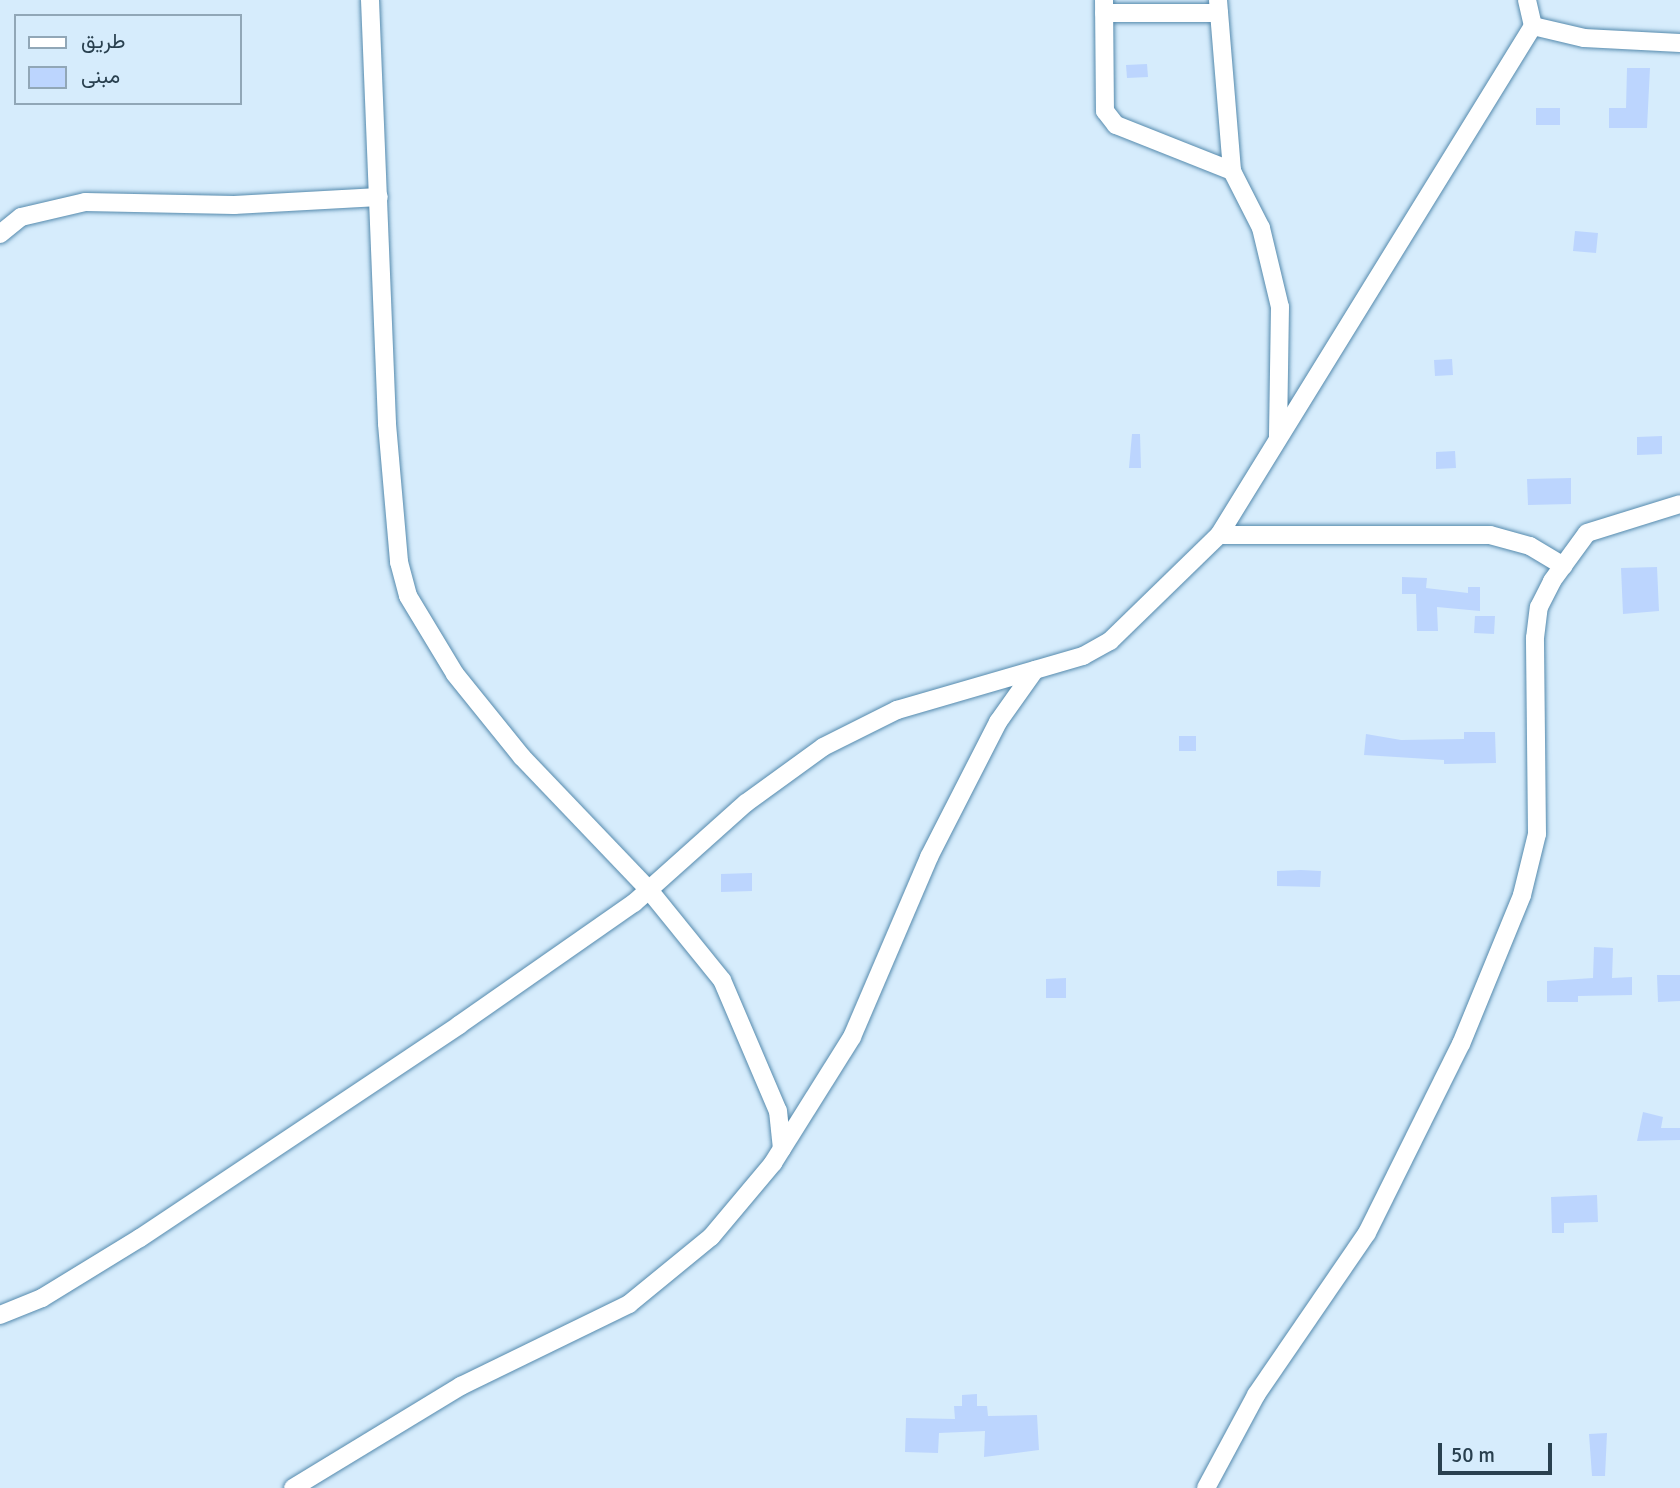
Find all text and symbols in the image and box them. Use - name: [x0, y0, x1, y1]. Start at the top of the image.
- legend: [14, 14, 242, 105]
- text: طريق: [81, 28, 126, 54]
- text: مبنى: [81, 63, 120, 89]
- scale bar: [1442, 1428, 1556, 1472]
- text: 50 m: [1451, 1442, 1495, 1468]

